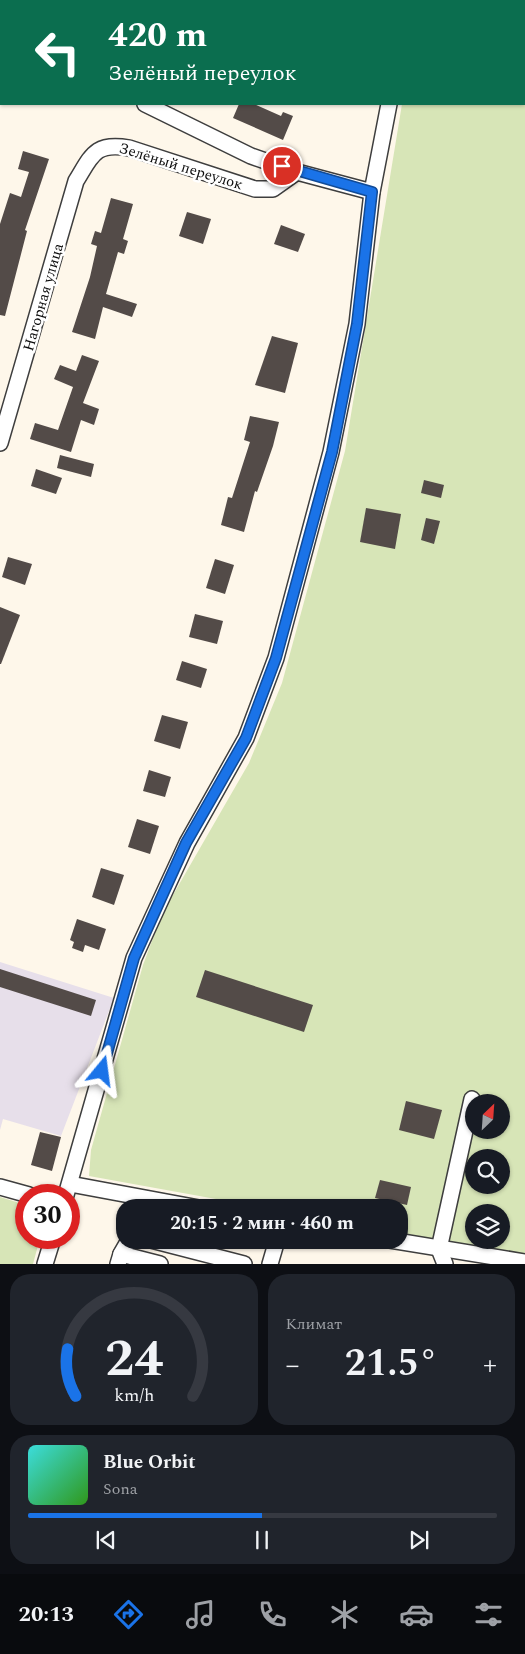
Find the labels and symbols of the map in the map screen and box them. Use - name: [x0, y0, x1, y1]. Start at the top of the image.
- street label: Зелёный переулок: [116, 137, 246, 196]
- pin: [261, 145, 303, 187]
- street label: Нагорная улица: [17, 240, 70, 354]
- position arrow: [75, 1044, 127, 1096]
- north arrow: [465, 1094, 510, 1139]
- speed limit sign: 30: [15, 1184, 80, 1249]

